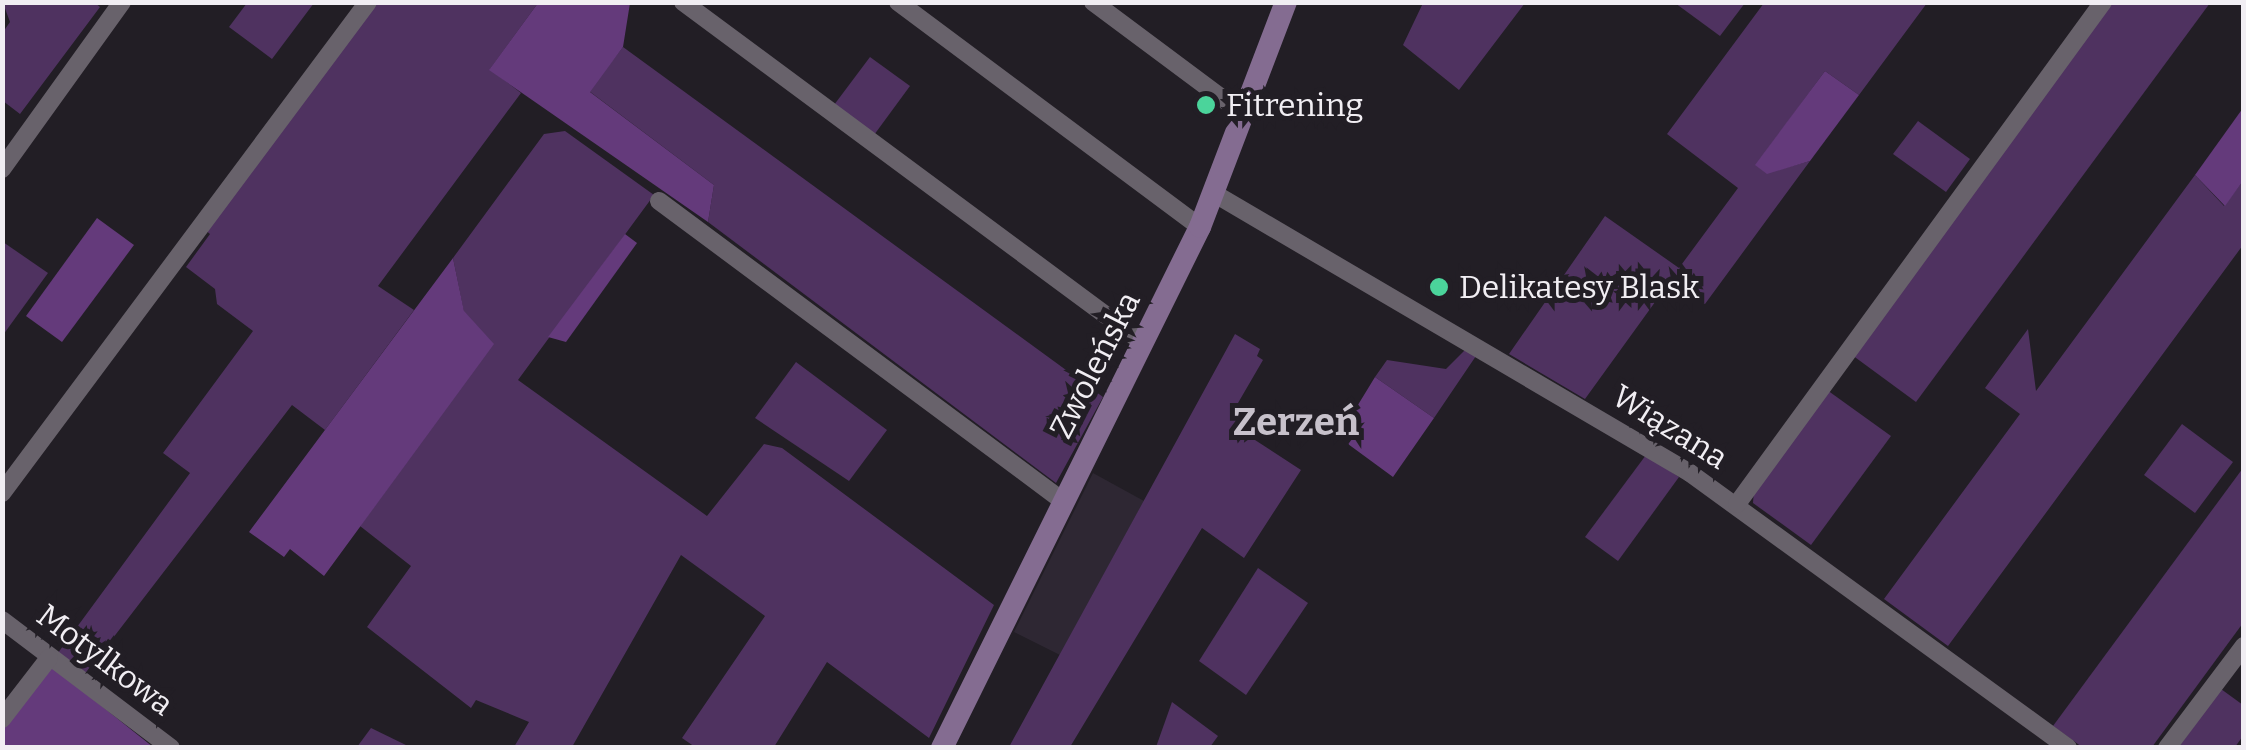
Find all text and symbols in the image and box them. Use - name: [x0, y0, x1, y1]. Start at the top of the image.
- place label: Fitrening: [1226, 86, 1363, 124]
- marker: Fitrening: [1195, 94, 1217, 116]
- place label: Delikatesy Blask: [1459, 268, 1699, 306]
- marker: Delikatesy Blask: [1428, 276, 1450, 298]
- street label: Zwoleńska: [1042, 285, 1148, 445]
- street label: Wiązana: [1605, 377, 1735, 477]
- district label: Zerzeń: [1233, 400, 1359, 446]
- street label: Motylkowa: [29, 596, 181, 724]

